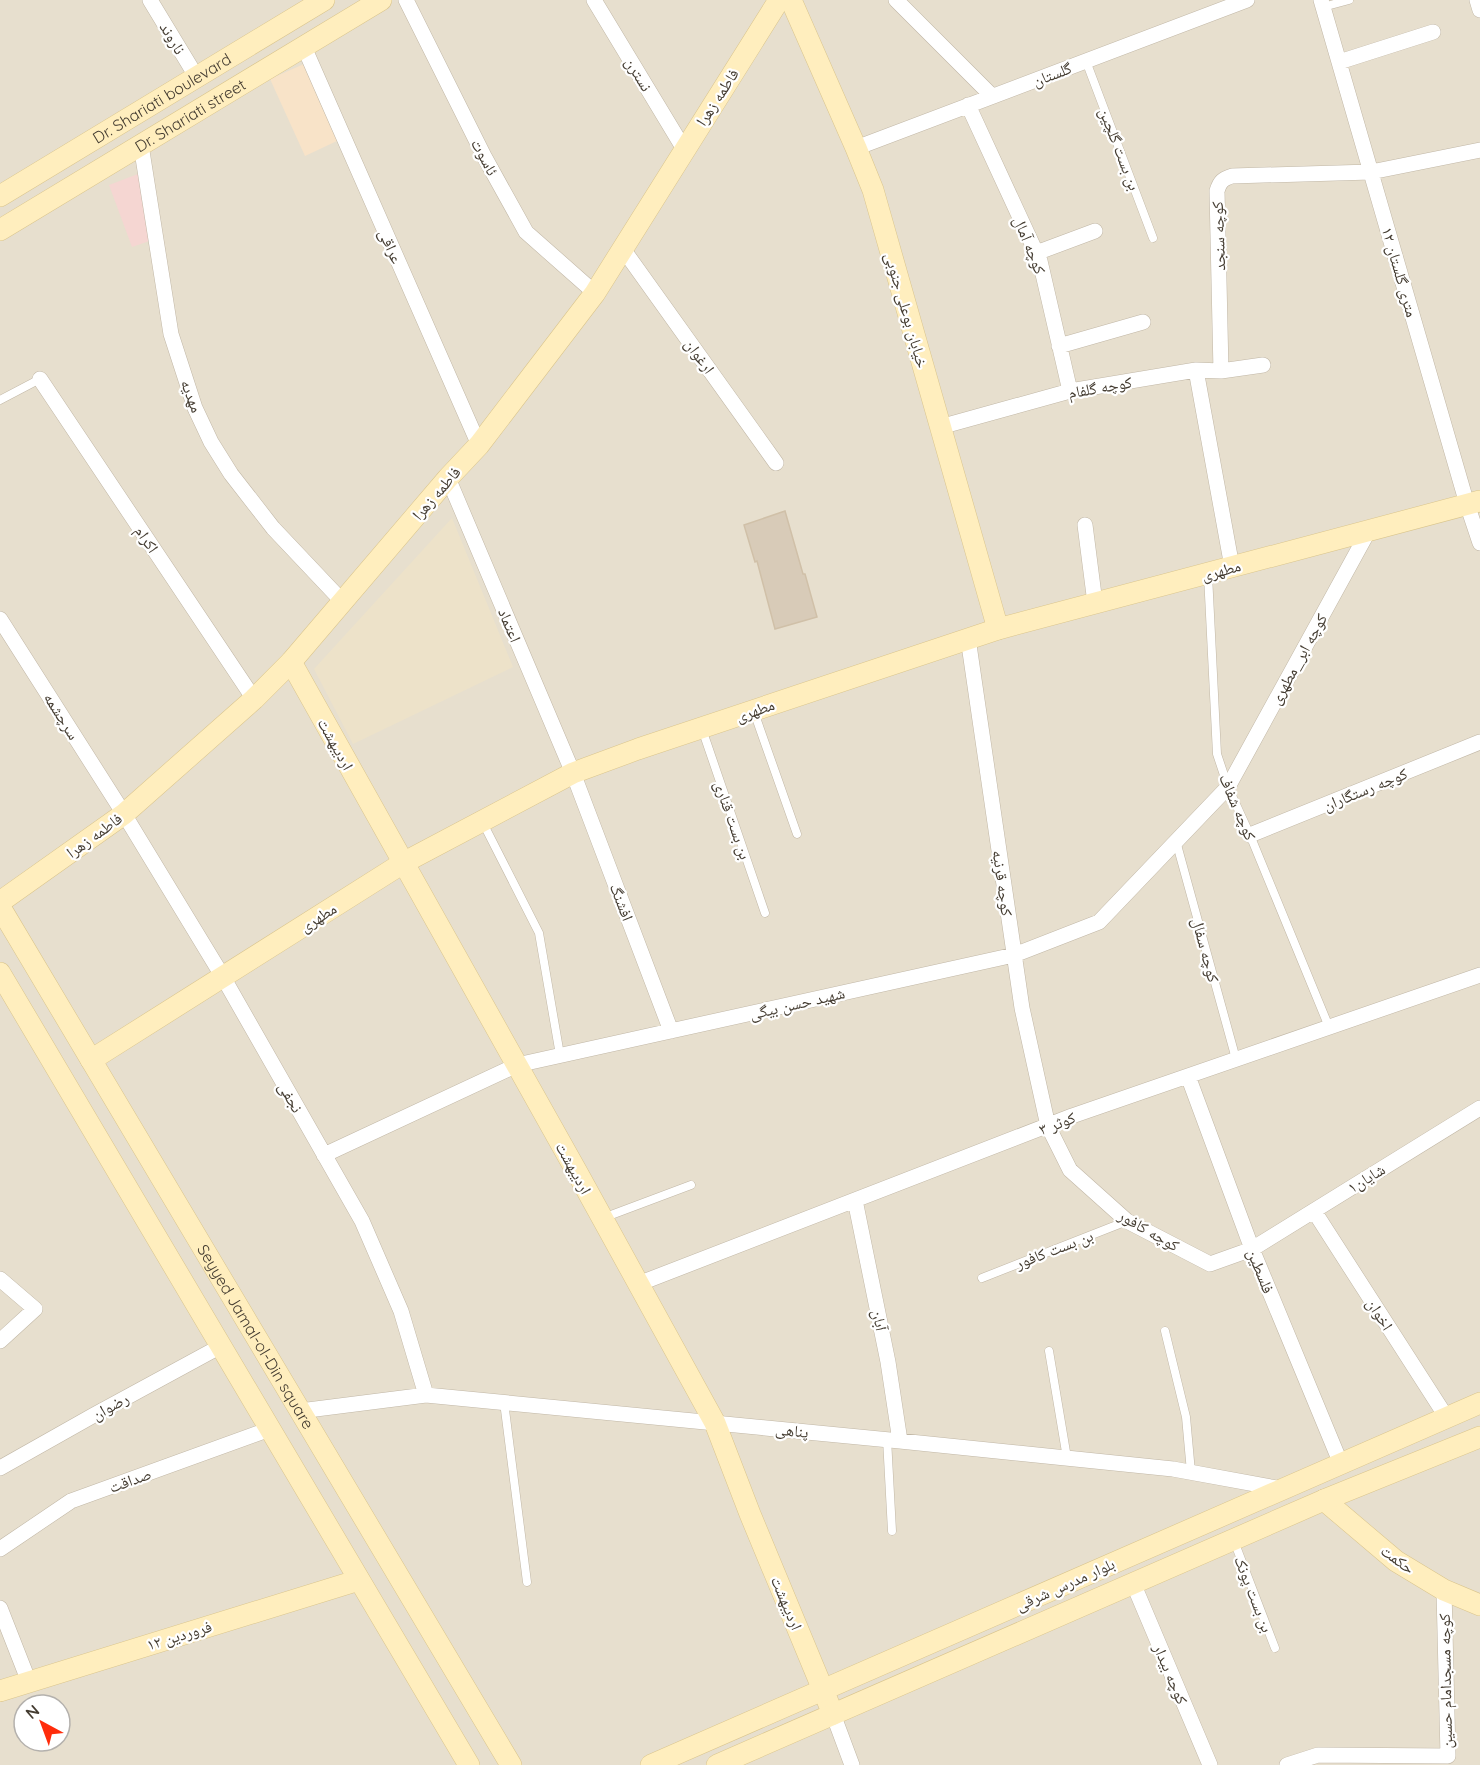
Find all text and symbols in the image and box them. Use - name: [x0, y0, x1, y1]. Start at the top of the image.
- street label: ناروند: [156, 18, 190, 58]
- street label: Dr. Shariati boulevard: [89, 49, 235, 148]
- street label: نسترن: [620, 53, 657, 95]
- street label: گلستان: [1030, 57, 1075, 92]
- street label: فاطمه زهرا: [691, 65, 743, 129]
- street label: Dr. Shariati street: [131, 74, 249, 156]
- street label: بن بست گلچین: [1094, 105, 1145, 194]
- street label: ئاسوت: [467, 135, 503, 179]
- street label: کوچه سنجد: [1207, 201, 1229, 271]
- street label: کوچه آمال: [1008, 213, 1051, 278]
- street label: عراقی: [374, 225, 407, 267]
- street label: ۱۲ متری گلستان: [1377, 225, 1422, 320]
- street label: خیابان بوعلی جنوبی: [880, 250, 933, 370]
- street label: ارغوان: [680, 334, 719, 378]
- street label: کوچه گلفام: [1066, 371, 1134, 403]
- street label: مهدیه: [177, 377, 207, 415]
- street label: فاطمه زهرا: [407, 462, 465, 524]
- street label: اکرام: [130, 522, 163, 557]
- street label: مطهری: [1199, 555, 1243, 586]
- street label: اعتماد: [494, 605, 526, 645]
- street label: کوچه ابر_مطهری: [1265, 610, 1332, 709]
- street label: سرچشمه: [40, 689, 84, 743]
- street label: مطهری: [733, 694, 777, 727]
- street label: اردیبهشت: [314, 714, 358, 774]
- street label: کوچه رستگاران: [1320, 763, 1411, 816]
- street label: کوچه شفاف: [1215, 771, 1261, 844]
- street label: بن بست قناری: [709, 778, 756, 862]
- street label: فاطمه زهرا: [62, 808, 126, 862]
- street label: کوچه قرنیه: [988, 849, 1018, 918]
- street label: افشنگ: [606, 881, 638, 923]
- street label: مطهری: [296, 898, 341, 937]
- street label: کوچه سفال: [1187, 915, 1224, 985]
- street label: شهید حسن بیگی: [747, 982, 847, 1025]
- street label: نجفی: [273, 1078, 308, 1116]
- street label: کوثر ۳: [1036, 1107, 1078, 1139]
- street label: اردیبهشت: [552, 1138, 596, 1198]
- street label: شایان۱: [1343, 1159, 1389, 1198]
- street label: کوچه کافور: [1114, 1204, 1183, 1256]
- street label: بن بست کافور: [1011, 1225, 1096, 1274]
- street label: Seyyed Jamal-ol-Din square: [193, 1241, 319, 1433]
- street label: فلسطین: [1242, 1246, 1279, 1297]
- street label: اخوان: [1361, 1294, 1398, 1335]
- street label: آبان: [867, 1307, 892, 1334]
- street label: رضوان: [88, 1388, 133, 1425]
- street label: پناهی: [774, 1418, 810, 1443]
- street label: صداقت: [106, 1463, 154, 1497]
- street label: حکمت: [1377, 1540, 1419, 1578]
- street label: بلوار مدرس شرقی: [1012, 1553, 1118, 1616]
- street label: بن بست پونک: [1229, 1553, 1278, 1635]
- street label: اردیبهشت: [767, 1573, 807, 1633]
- street label: کوچه مسجدامام حسین: [1434, 1613, 1457, 1749]
- street label: ۱۲ فروردین: [144, 1616, 214, 1655]
- street label: کوچه بیدار: [1149, 1640, 1193, 1708]
- north arrow: [12, 1693, 72, 1753]
- text: N: [21, 1700, 43, 1723]

